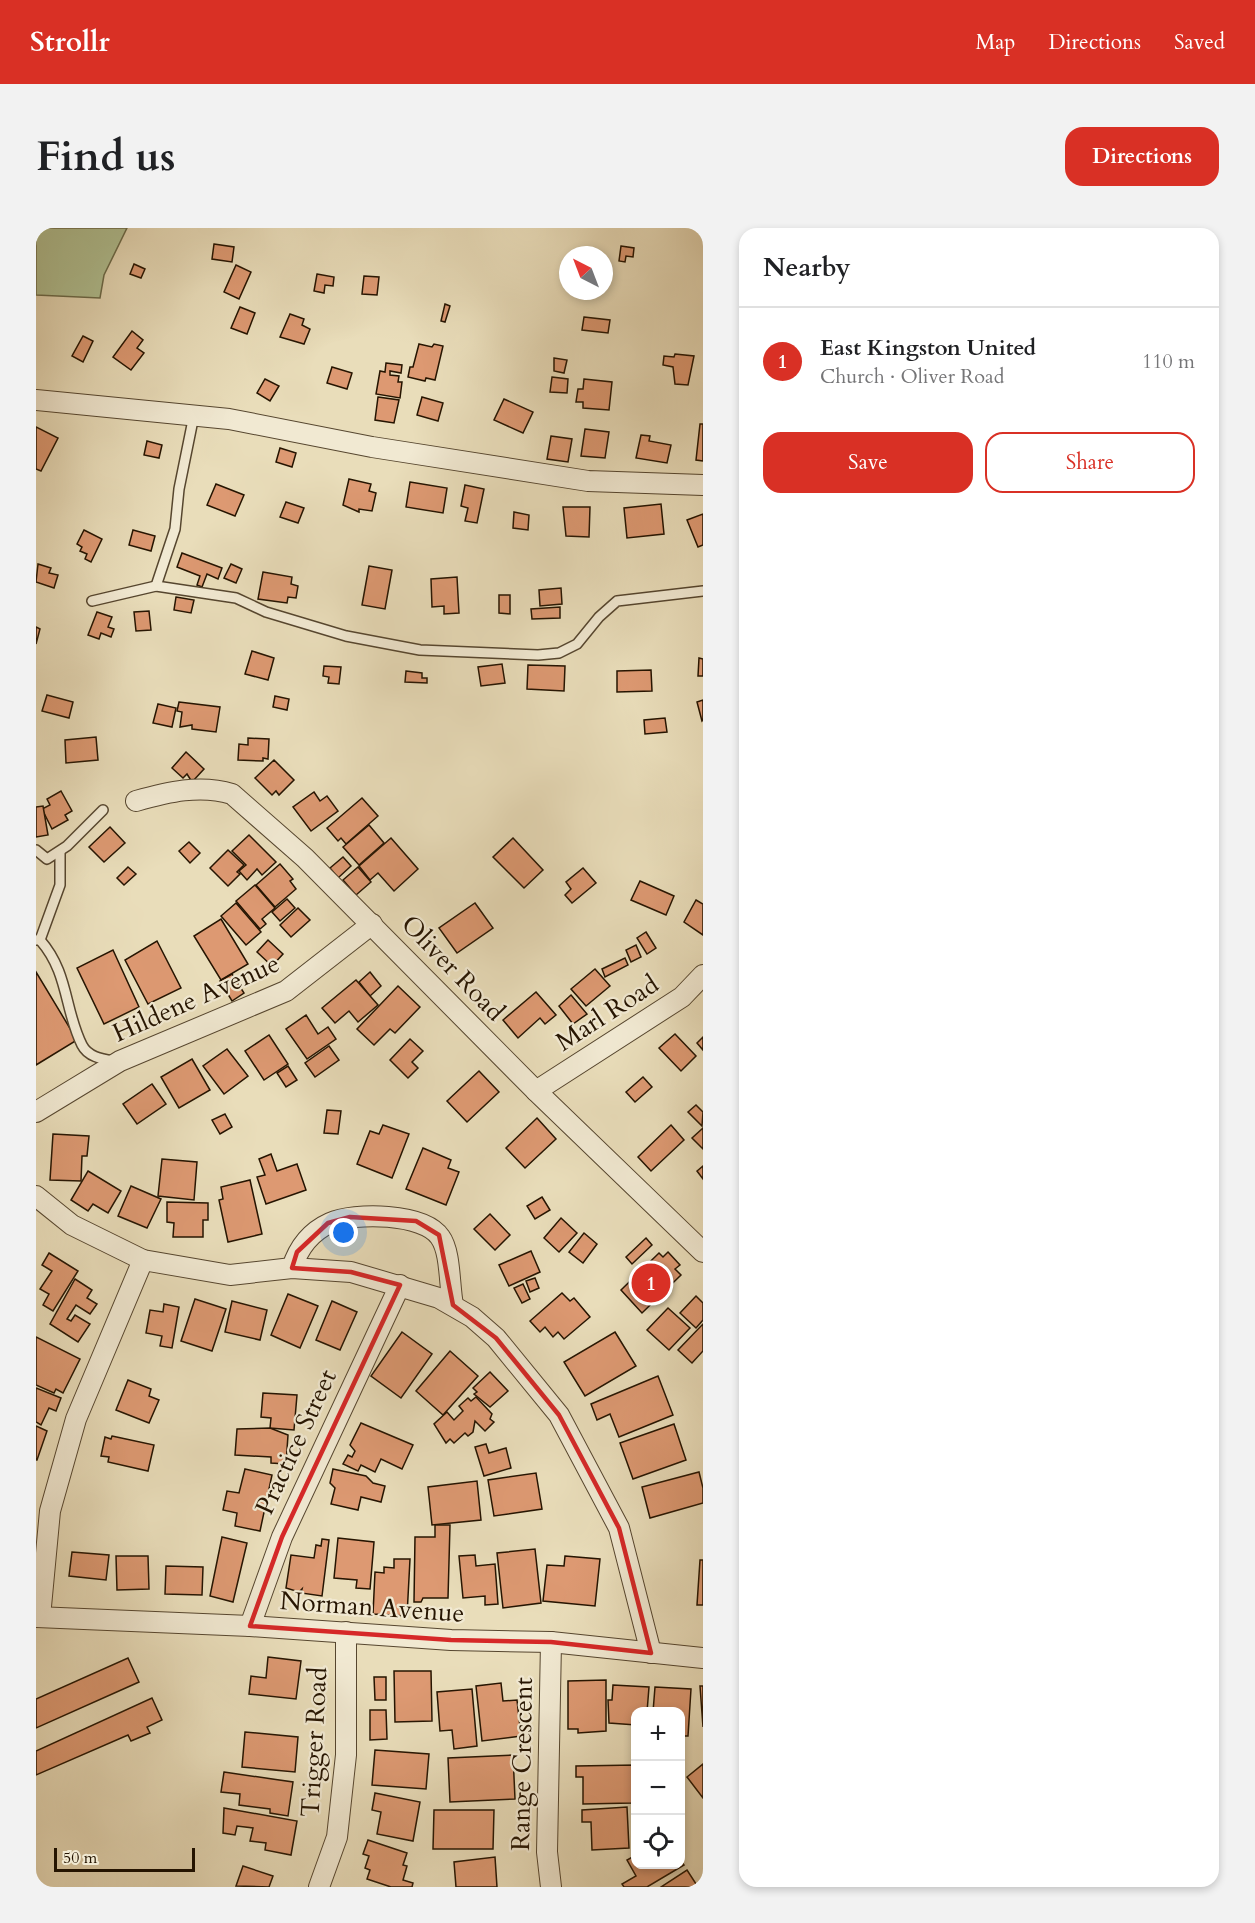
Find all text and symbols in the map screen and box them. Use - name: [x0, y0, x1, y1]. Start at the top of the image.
- text: Strollr: [30, 23, 110, 61]
- text: Map: [975, 28, 1015, 57]
- text: Directions: [1048, 28, 1141, 57]
- text: Saved: [1174, 28, 1225, 57]
- button: Directions: [1065, 127, 1219, 186]
- text: Find us: [36, 128, 176, 185]
- north arrow: [559, 246, 613, 300]
- text: Nearby: [763, 250, 851, 285]
- text: East Kingston United: [820, 333, 1036, 363]
- text: 1: [777, 348, 788, 375]
- text: 110 m: [1142, 348, 1195, 375]
- text: Church · Oliver Road: [820, 363, 1004, 390]
- button: Save: [763, 432, 973, 493]
- button: Share: [985, 432, 1195, 493]
- street label: Oliver Road: [394, 907, 513, 1029]
- street label: Hildene Avenue: [107, 946, 285, 1050]
- street label: Marl Road: [549, 967, 665, 1059]
- your location: [329, 1218, 358, 1247]
- pin: 1: [632, 1260, 670, 1306]
- street label: Practice Street: [247, 1364, 345, 1520]
- street label: Norman Avenue: [278, 1583, 466, 1631]
- street label: Trigger Road: [293, 1666, 335, 1818]
- street label: Range Crescent: [503, 1677, 541, 1851]
- map controls: [631, 1707, 685, 1869]
- button: +: [631, 1707, 685, 1761]
- button: −: [631, 1761, 685, 1815]
- button: locate: [631, 1815, 685, 1869]
- scale bar: [54, 1845, 195, 1872]
- text: 50 m: [63, 1847, 97, 1869]

